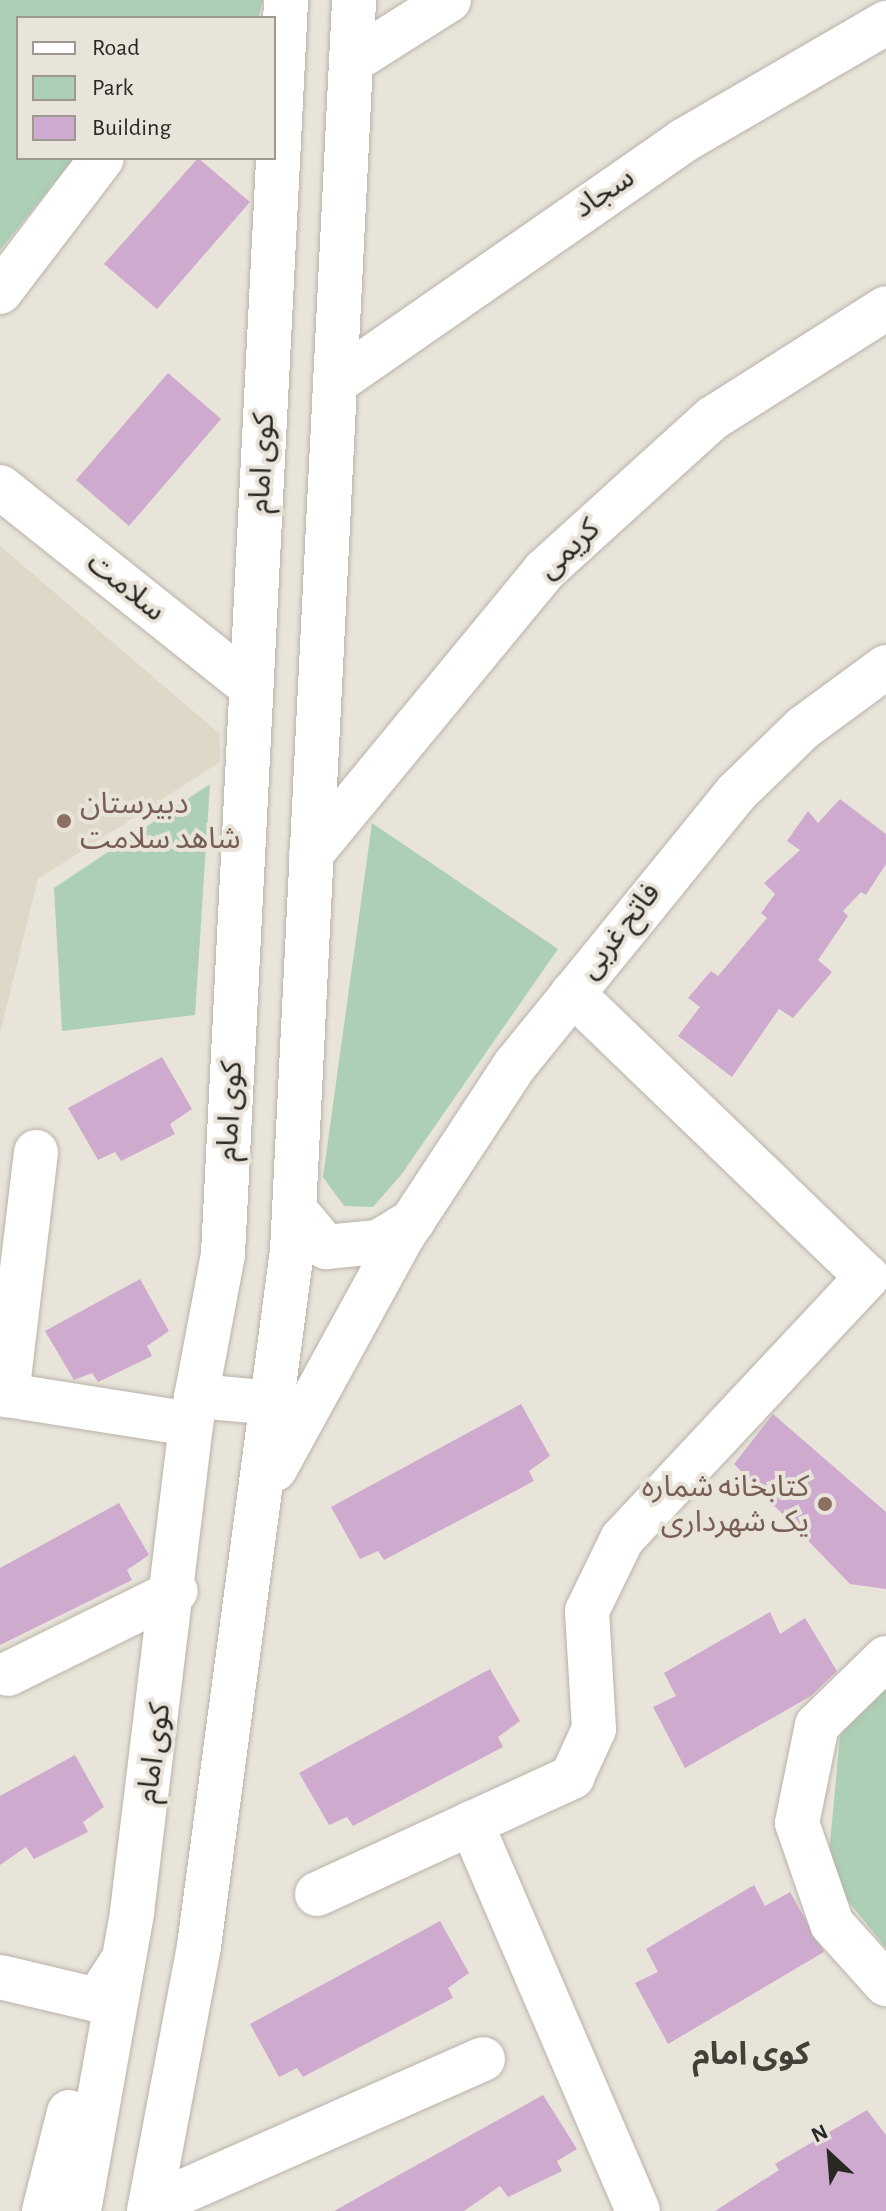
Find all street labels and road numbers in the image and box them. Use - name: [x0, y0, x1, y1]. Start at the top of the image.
- street label: سجاد: [567, 160, 641, 226]
- street label: کوی امام: [241, 412, 283, 514]
- street label: کریمی: [530, 511, 608, 587]
- street label: سلامت: [80, 545, 172, 629]
- street label: فاتح غربی: [571, 876, 669, 986]
- street label: کوی امام: [209, 1060, 251, 1162]
- street label: کوی امام: [129, 1701, 179, 1805]

